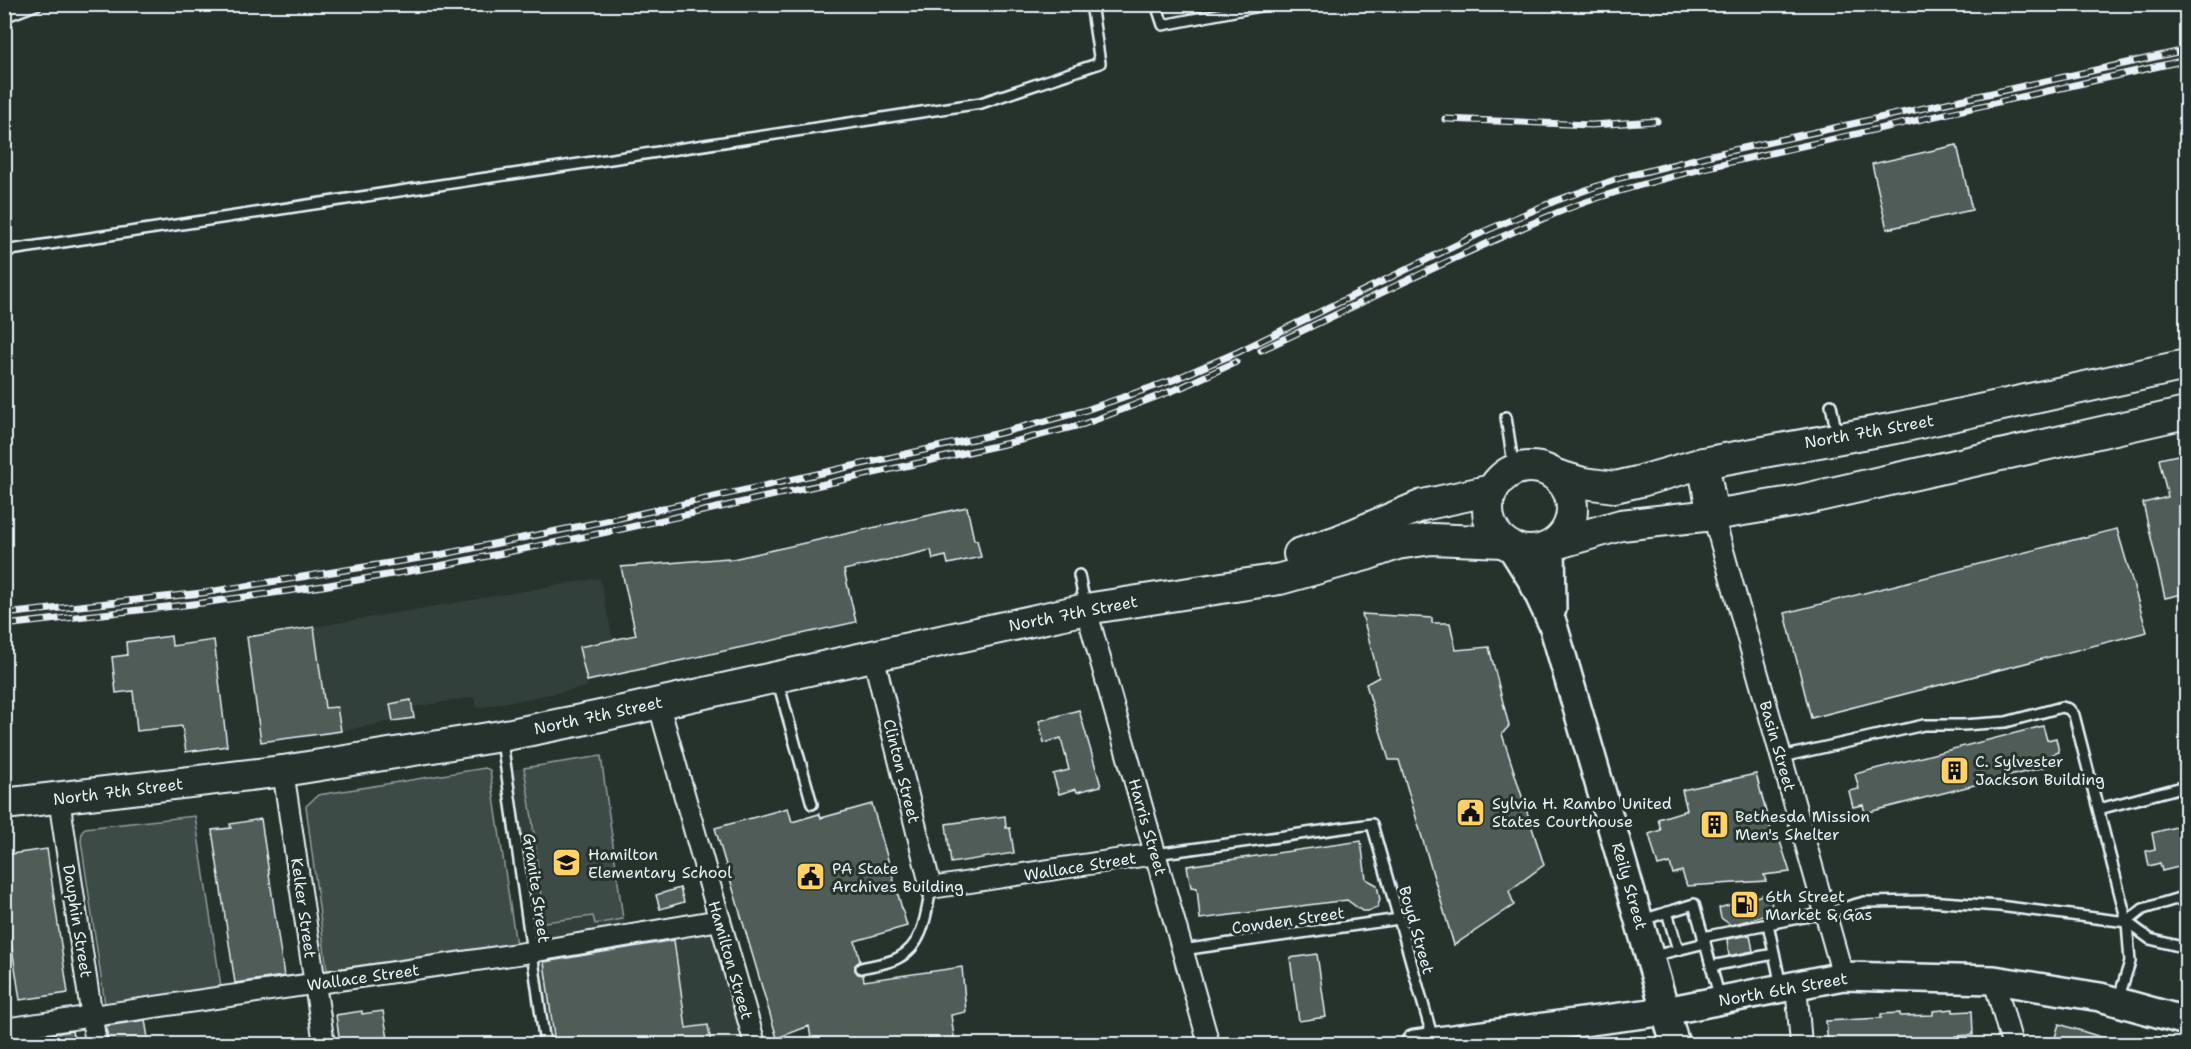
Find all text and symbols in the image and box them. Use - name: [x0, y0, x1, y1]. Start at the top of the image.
- street label: North 7th Street: [1803, 410, 1935, 453]
- street label: North 7th Street: [1007, 591, 1139, 636]
- street label: North 7th Street: [532, 692, 664, 739]
- street label: Basin Street: [1755, 698, 1800, 794]
- street label: Clinton Street: [878, 717, 925, 825]
- place label: C. Sylvester Jackson Building: [1975, 751, 2105, 790]
- building icon: C. Sylvester Jackson Building: [1938, 754, 1970, 786]
- street label: North 7th Street: [52, 773, 184, 810]
- street label: Harris Street: [1124, 776, 1171, 878]
- place label: Sylvia H. Rambo United States Courthouse: [1492, 793, 1672, 832]
- public building icon: Sylvia H. Rambo United States Courthouse: [1455, 796, 1487, 828]
- place label: Bethesda Mission Men's Shelter: [1735, 806, 1870, 845]
- building icon: Bethesda Mission Men's Shelter: [1698, 809, 1730, 841]
- street label: Granite Street: [518, 832, 555, 944]
- street label: Reily Street: [1607, 840, 1652, 932]
- place label: Hamilton Elementary School: [588, 844, 732, 883]
- school or university icon: Hamilton Elementary School: [551, 847, 583, 879]
- street label: Wallace Street: [1022, 847, 1138, 886]
- street label: Kelker Street: [286, 857, 321, 960]
- place label: PA State Archives Building: [832, 858, 964, 897]
- public building icon: PA State Archives Building: [795, 861, 827, 893]
- street label: Dauphin Street: [58, 863, 97, 979]
- street label: Boyd Street: [1394, 884, 1439, 977]
- place label: 6th Street Market & Gas: [1765, 886, 1872, 925]
- fuel station icon: 6th Street Market & Gas: [1728, 889, 1760, 921]
- street label: Hamilton Street: [704, 898, 758, 1022]
- street label: Cowden Street: [1230, 902, 1346, 939]
- street label: Wallace Street: [305, 959, 421, 996]
- street label: North 6th Street: [1717, 968, 1849, 1011]

